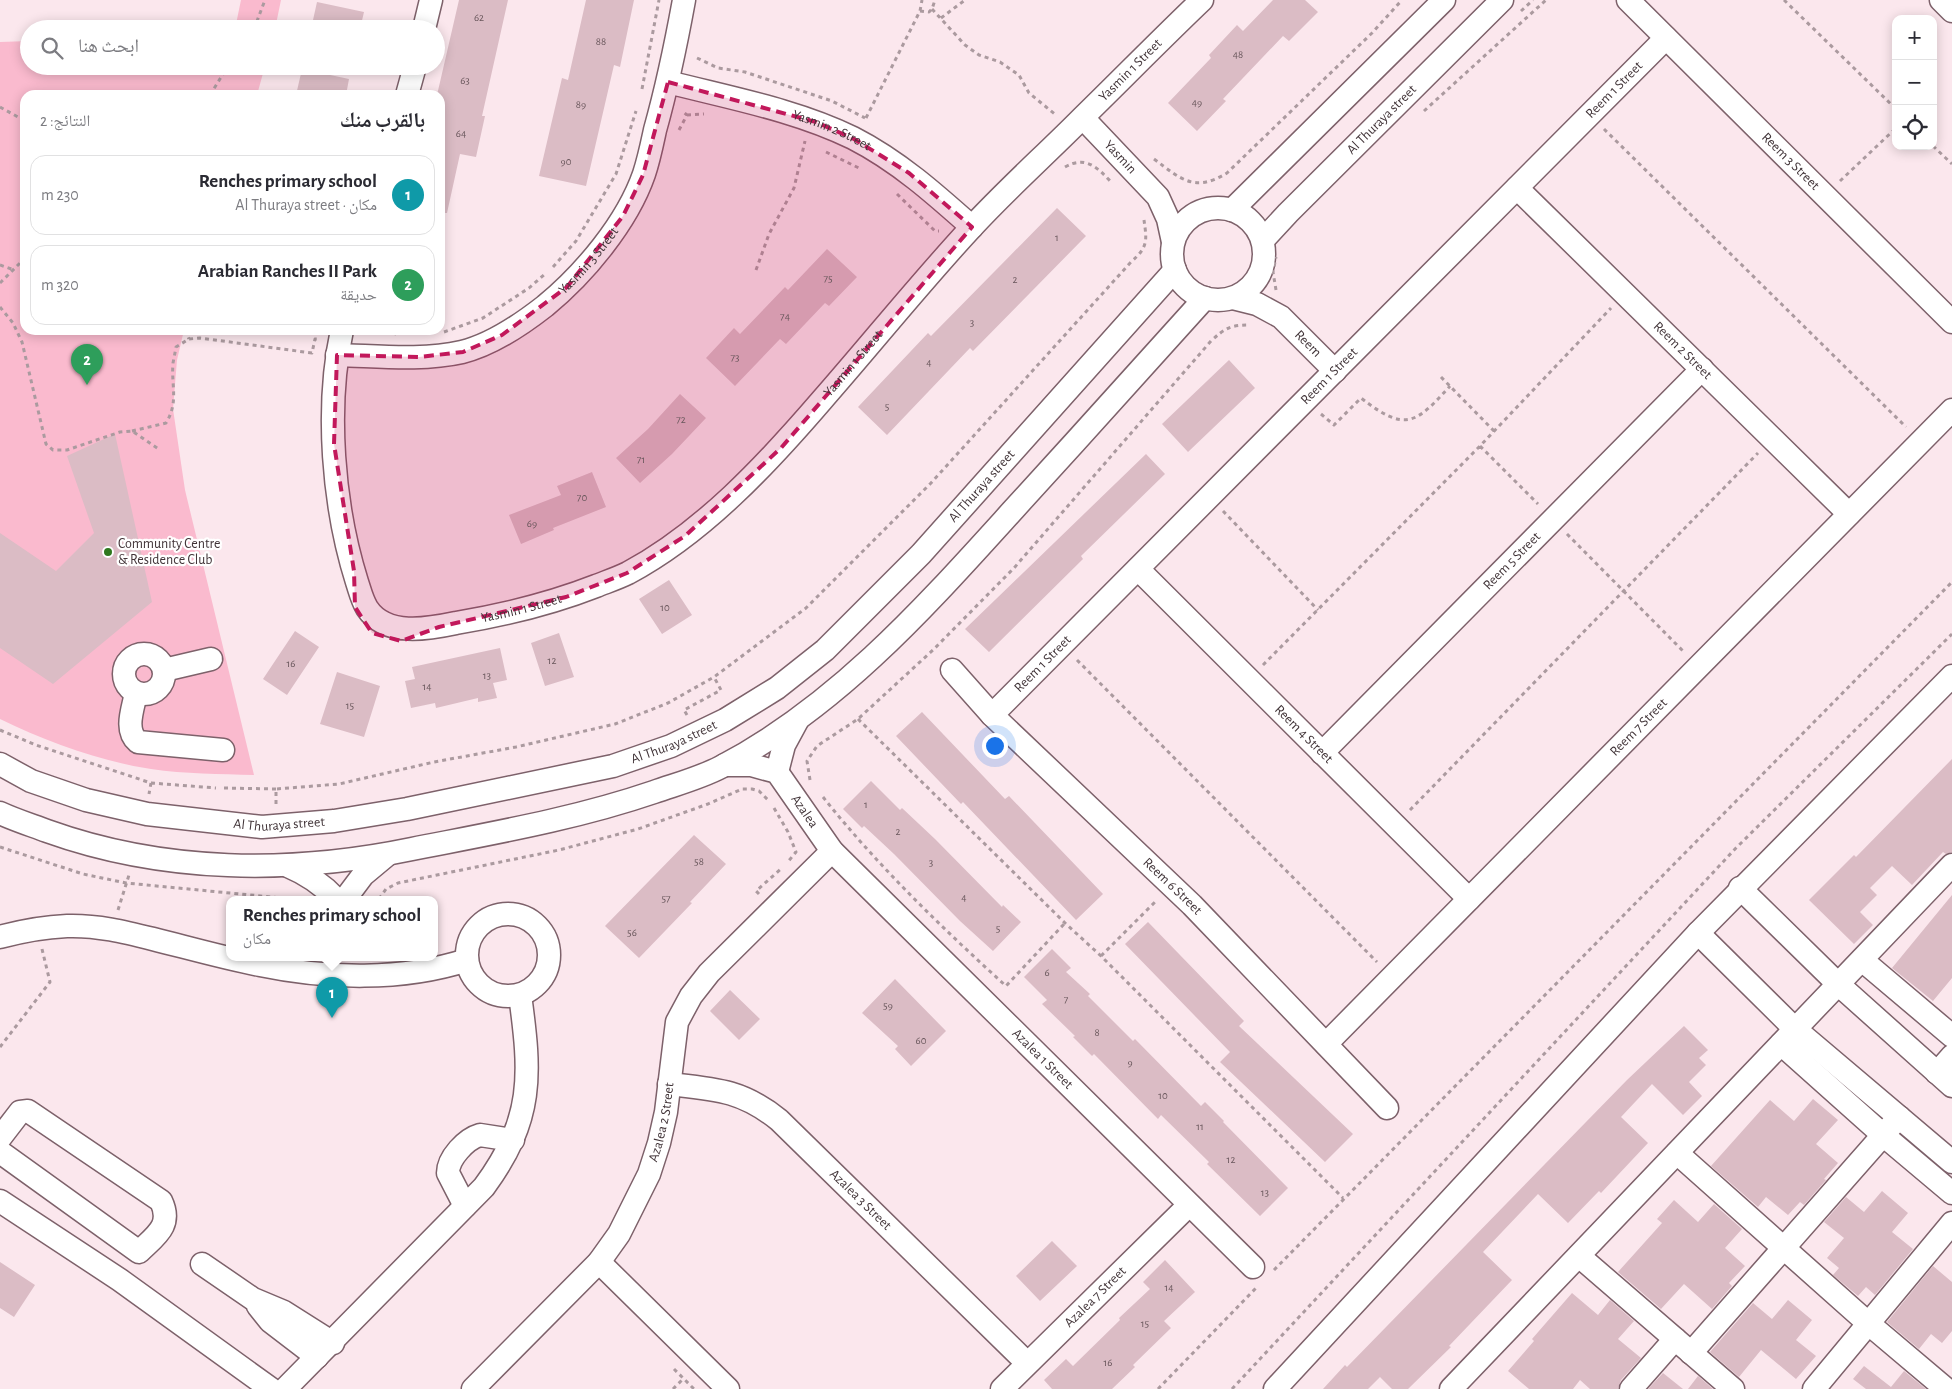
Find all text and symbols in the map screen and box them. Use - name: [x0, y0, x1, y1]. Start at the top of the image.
- house number: 62: [474, 12, 484, 23]
- map controls: [1892, 15, 1937, 150]
- button: +: [1892, 15, 1937, 60]
- search box: [20, 20, 445, 75]
- icon: search: [38, 34, 66, 62]
- house number: 88: [596, 36, 606, 47]
- street label: Yasmin 1 Street: [1096, 36, 1165, 104]
- text: ابحث هنا: [78, 37, 139, 56]
- house number: 48: [1233, 49, 1243, 60]
- street label: Reem 1 Street: [1583, 58, 1646, 121]
- button: −: [1892, 60, 1937, 105]
- house number: 63: [460, 75, 470, 86]
- street label: Al Thuraya street: [1344, 82, 1420, 157]
- house number: 49: [1192, 97, 1202, 108]
- house number: 89: [576, 99, 586, 110]
- button: locate: [1892, 105, 1937, 150]
- street label: Yasmin 2 Street: [791, 108, 874, 154]
- text: بالقرب منك: [340, 110, 425, 131]
- text: النتائج: 2: [40, 113, 90, 129]
- house number: 64: [456, 128, 466, 139]
- street label: Reem 3 Street: [1759, 130, 1822, 193]
- street label: Yasmin: [1101, 138, 1139, 176]
- house number: 90: [561, 156, 572, 167]
- text: Renches primary school: [199, 172, 377, 191]
- text: 230 m: [41, 187, 79, 203]
- text: 1: [405, 187, 411, 203]
- text: مكان · Al Thuraya street: [235, 197, 377, 213]
- street label: Yasmin 3 Street: [556, 224, 622, 297]
- house number: 1: [1055, 232, 1059, 243]
- text: Arabian Ranches II Park: [198, 262, 377, 281]
- house number: 75: [823, 273, 833, 284]
- house number: 2: [1012, 274, 1018, 285]
- text: 320 m: [41, 277, 79, 293]
- text: 2: [404, 277, 412, 293]
- text: حديقة: [340, 287, 377, 303]
- house number: 74: [780, 311, 790, 322]
- house number: 3: [970, 317, 975, 328]
- street label: Reem 2 Street: [1651, 319, 1715, 382]
- street label: Yasmin 1 Street: [821, 327, 886, 400]
- street label: Reem: [1292, 328, 1324, 360]
- pin: 2: [71, 344, 103, 385]
- street label: Reem 1 Street: [1298, 345, 1361, 407]
- house number: 73: [730, 352, 740, 363]
- house number: 4: [926, 357, 932, 368]
- house number: 5: [885, 401, 890, 412]
- house number: 72: [676, 414, 686, 425]
- street label: Al Thuraya street: [946, 447, 1018, 525]
- house number: 71: [637, 454, 645, 465]
- house number: 70: [577, 492, 587, 503]
- house number: 69: [527, 518, 537, 529]
- street label: Reem 5 Street: [1481, 529, 1544, 593]
- place label: Community Centre & Residence Club: [118, 537, 220, 567]
- marker: Community Centre & Residence Club: [102, 546, 114, 558]
- street label: Yasmin 1 Street: [480, 591, 564, 625]
- house number: 10: [660, 602, 670, 613]
- street label: Reem 1 Street: [1012, 632, 1074, 695]
- house number: 12: [548, 655, 556, 666]
- house number: 16: [287, 658, 295, 669]
- house number: 13: [483, 670, 492, 681]
- house number: 14: [422, 681, 432, 692]
- street label: Reem 7 Street: [1607, 695, 1670, 759]
- house number: 15: [346, 700, 355, 711]
- street label: Reem 4 Street: [1272, 703, 1336, 766]
- street label: Al Thuraya street: [629, 718, 720, 766]
- your location: [982, 733, 1008, 759]
- street label: Azalea: [788, 792, 821, 831]
- house number: 1: [864, 799, 868, 810]
- street label: Al Thuraya street: [233, 815, 326, 834]
- house number: 2: [895, 826, 901, 837]
- street label: Reem 6 Street: [1140, 855, 1205, 918]
- house number: 58: [694, 856, 704, 867]
- house number: 3: [929, 857, 934, 868]
- house number: 4: [961, 892, 967, 903]
- house number: 57: [661, 893, 671, 904]
- popup: [226, 896, 438, 961]
- text: Renches primary school: [243, 906, 421, 925]
- house number: 5: [996, 923, 1001, 934]
- house number: 56: [627, 927, 637, 938]
- text: مكان: [243, 931, 271, 947]
- house number: 6: [1044, 967, 1050, 978]
- pin: 1: [316, 977, 348, 1018]
- house number: 7: [1064, 994, 1069, 1005]
- house number: 59: [883, 1000, 893, 1011]
- street label: Azalea 1 Street: [1009, 1026, 1076, 1092]
- house number: 8: [1094, 1027, 1100, 1038]
- house number: 60: [916, 1035, 927, 1046]
- house number: 9: [1127, 1057, 1133, 1068]
- street label: Azalea 2 Street: [646, 1081, 677, 1164]
- house number: 10: [1158, 1090, 1168, 1101]
- house number: 11: [1196, 1121, 1204, 1132]
- house number: 12: [1227, 1154, 1235, 1165]
- street label: Azalea 3 Street: [827, 1167, 894, 1233]
- house number: 13: [1261, 1187, 1270, 1198]
- street label: Azalea 7 Street: [1062, 1264, 1129, 1330]
- house number: 14: [1164, 1282, 1174, 1293]
- house number: 15: [1141, 1318, 1150, 1329]
- house number: 16: [1104, 1357, 1112, 1368]

